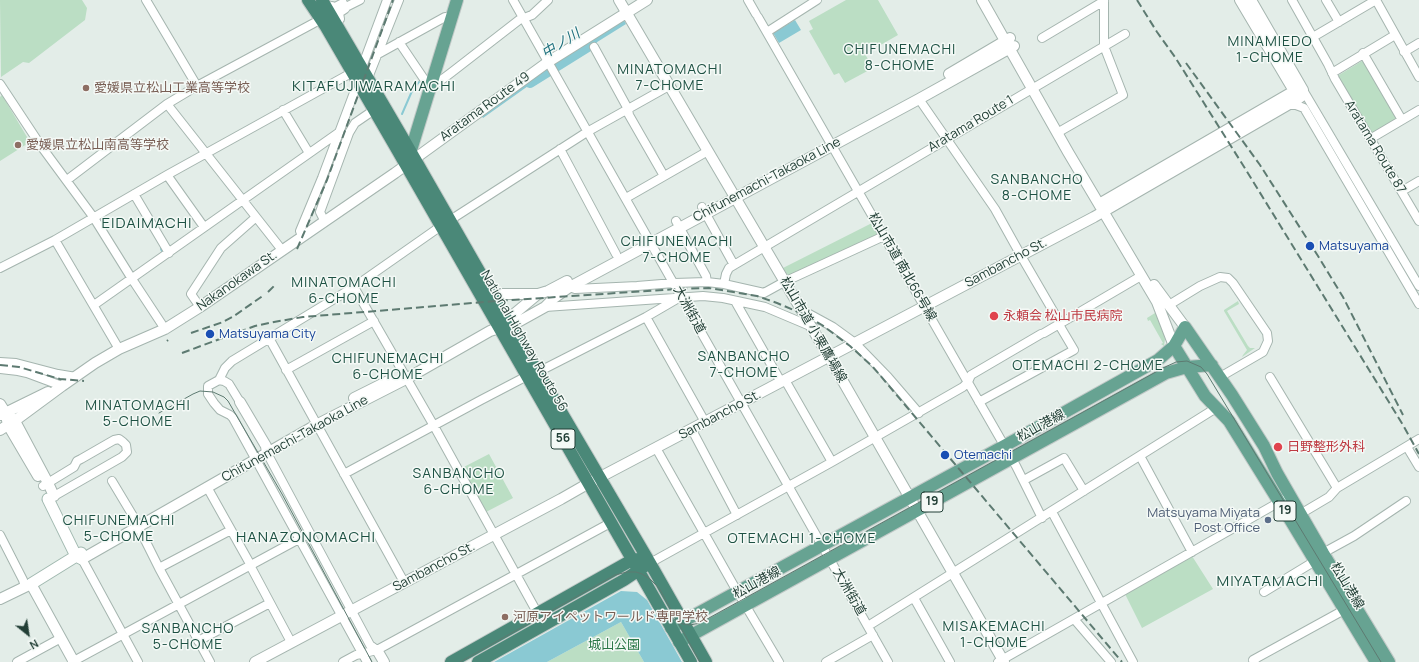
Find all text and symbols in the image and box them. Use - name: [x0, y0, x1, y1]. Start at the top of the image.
- water label: 中ノ川: [539, 26, 583, 62]
- district label: MINAMIEDO 1-CHOME: [1227, 34, 1313, 66]
- district label: CHIFUNEMACHI 8-CHOME: [844, 42, 956, 74]
- district label: MINATOMACHI 7-CHOME: [617, 62, 723, 94]
- street label: Aratama Route 49: [437, 69, 533, 145]
- district label: KITAFUJIWARAMACHI: [292, 78, 456, 96]
- place label: 愛媛県立松山工業高等学校: [94, 80, 250, 96]
- marker: 愛媛県立松山工業高等学校: [81, 83, 91, 93]
- street label: Aratama Route 1: [925, 92, 1017, 156]
- street label: Aratama Route 87: [1341, 98, 1409, 196]
- street label: Chifunemachi-Takaoka Line: [691, 134, 843, 226]
- place label: 愛媛県立松山南高等学校: [26, 137, 169, 153]
- marker: 愛媛県立松山南高等学校: [13, 140, 23, 150]
- district label: SANBANCHO 8-CHOME: [991, 172, 1083, 204]
- street label: 松山市道 南北66号線: [865, 210, 939, 324]
- district label: EIDAIMACHI: [101, 215, 193, 233]
- district label: CHIFUNEMACHI 7-CHOME: [621, 234, 733, 266]
- street label: Sambancho St.: [962, 235, 1050, 291]
- place label: Matsuyama: [1319, 238, 1389, 254]
- marker: Matsuyama: [1304, 240, 1316, 252]
- street label: Nakanokawa St.: [194, 248, 280, 314]
- street label: National Highway Route 56: [477, 268, 571, 414]
- street label: 松山市道 小栗鷹場線: [776, 274, 850, 386]
- district label: MINATOMACHI 6-CHOME: [291, 275, 397, 308]
- street label: 大洲街道: [670, 283, 708, 337]
- place label: 永頼会 松山市民病院: [1003, 308, 1123, 324]
- marker: 永頼会 松山市民病院: [988, 310, 1000, 322]
- place label: Matsuyama City: [219, 326, 316, 342]
- marker: Matsuyama City: [204, 328, 216, 340]
- district label: SANBANCHO 7-CHOME: [698, 349, 790, 382]
- district label: CHIFUNEMACHI 6-CHOME: [332, 351, 444, 384]
- district label: OTEMACHI 2-CHOME: [1012, 358, 1164, 374]
- street label: Sambancho St.: [676, 387, 764, 443]
- street label: Chifunemachi-Takaoka Line: [219, 392, 371, 486]
- district label: MINATOMACHI 5-CHOME: [85, 398, 191, 430]
- street label: 松山港線: [1014, 407, 1068, 445]
- road number: 56: [551, 429, 575, 449]
- place label: 日野整形外科: [1287, 439, 1365, 455]
- marker: 日野整形外科: [1272, 441, 1284, 453]
- place label: Otemachi: [954, 447, 1012, 463]
- marker: Otemachi: [939, 449, 951, 461]
- district label: SANBANCHO 6-CHOME: [413, 466, 505, 498]
- road number: 19: [921, 492, 943, 512]
- road number: 19: [1274, 501, 1296, 521]
- place label: Matsuyama Miyata Post Office: [1147, 505, 1260, 536]
- district label: CHIFUNEMACHI 5-CHOME: [63, 513, 175, 546]
- marker: Matsuyama Miyata Post Office: [1263, 515, 1273, 525]
- district label: HANAZONOMACHI: [236, 529, 376, 547]
- district label: OTEMACHI 1-CHOME: [727, 531, 877, 547]
- street label: Sambancho St.: [390, 539, 478, 595]
- street label: 松山港線: [1327, 560, 1367, 612]
- street label: 松山港線: [730, 564, 784, 602]
- street label: 大洲街道: [829, 566, 869, 618]
- district label: MIYATAMACHI: [1217, 573, 1323, 591]
- place label: 河原アイペットワールド専門学校: [513, 609, 708, 625]
- marker: 河原アイペットワールド専門学校: [500, 612, 510, 622]
- north arrow: [8, 614, 48, 654]
- district label: MISAKEMACHI 1-CHOME: [942, 619, 1046, 652]
- district label: SANBANCHO 5-CHOME: [142, 621, 234, 654]
- text: N: [27, 636, 41, 653]
- park label: 城山公園: [588, 637, 640, 653]

